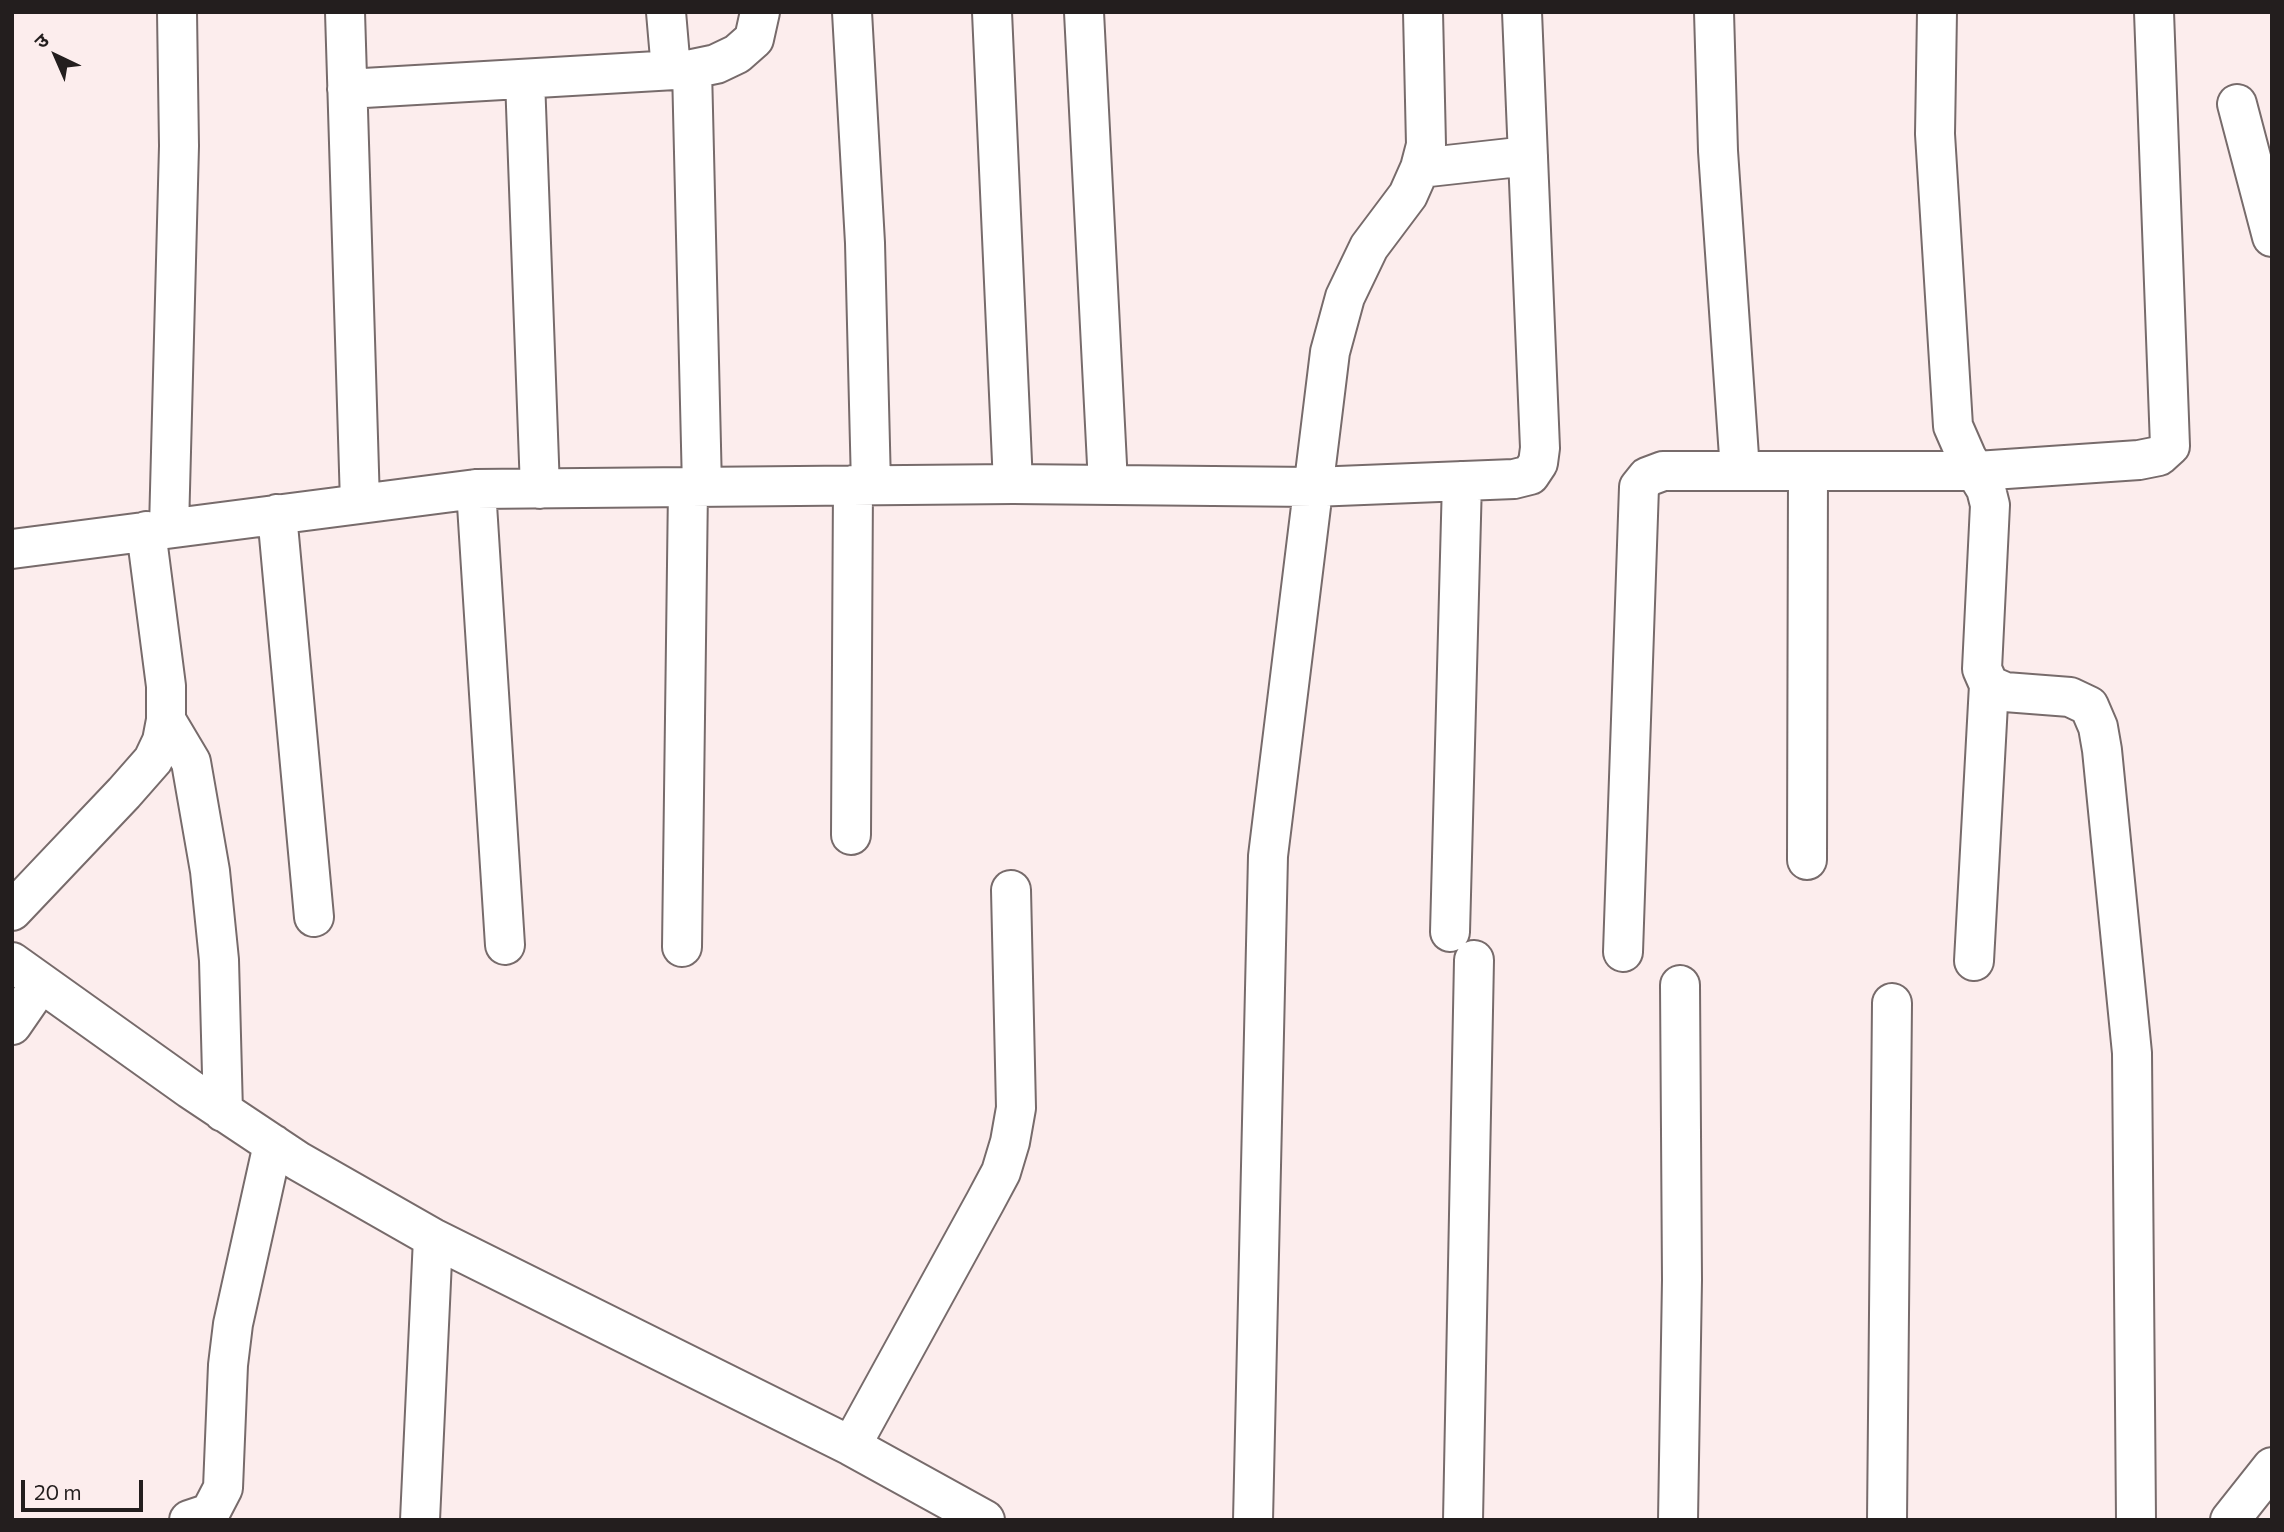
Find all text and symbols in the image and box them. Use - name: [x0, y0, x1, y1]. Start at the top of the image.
- north arrow: [21, 21, 91, 91]
- text: उ: [29, 28, 53, 53]
- scale bar: [24, 1466, 147, 1510]
- text: 20 m: [34, 1479, 82, 1504]

